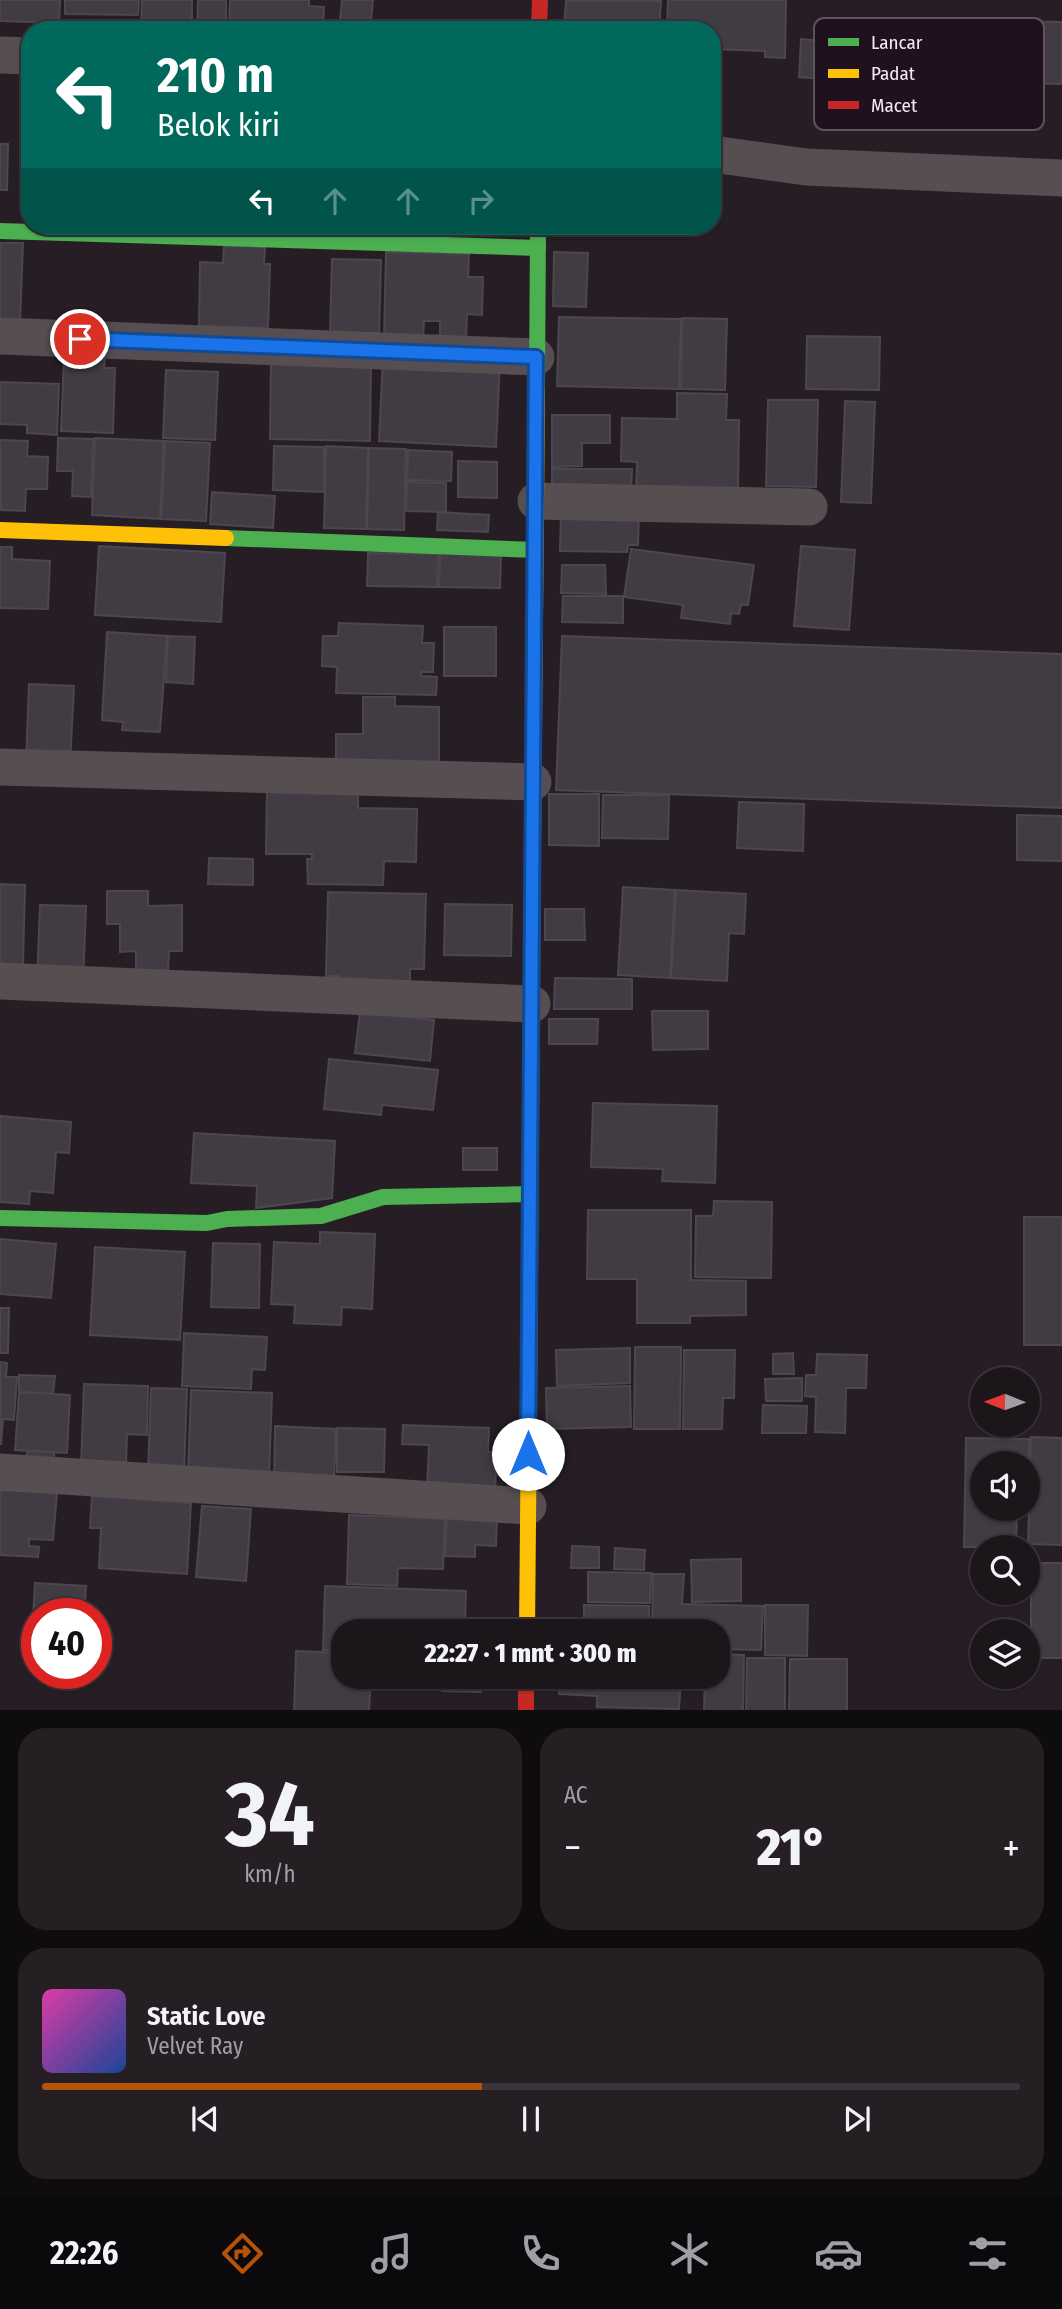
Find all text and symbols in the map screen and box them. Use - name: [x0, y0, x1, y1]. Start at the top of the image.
- legend: [814, 18, 1044, 130]
- text: Lancar: [871, 31, 923, 54]
- text: 210 m: [157, 46, 274, 105]
- icon: left: [42, 49, 133, 140]
- text: Padat: [871, 62, 916, 85]
- text: Macet: [871, 94, 918, 117]
- text: Belok kiri: [157, 106, 280, 144]
- icon: left: [243, 182, 281, 220]
- icon: ahead: [316, 182, 354, 220]
- icon: ahead: [389, 182, 427, 220]
- icon: right: [462, 182, 500, 220]
- pin: [50, 309, 110, 369]
- icon: arrive: [61, 320, 99, 358]
- north arrow: [970, 1367, 1040, 1437]
- map controls: [970, 1367, 1040, 1689]
- position arrow: [491, 1417, 565, 1491]
- button: sound: [970, 1451, 1040, 1521]
- button: search: [970, 1535, 1040, 1605]
- speed limit sign: 40: [21, 1598, 112, 1689]
- button: layers: [970, 1619, 1040, 1689]
- text: 22:27 · 1 mnt · 300 m: [424, 1638, 637, 1669]
- text: 34: [225, 1760, 315, 1869]
- text: AC: [564, 1781, 588, 1809]
- text: 21°: [757, 1816, 827, 1879]
- text: −: [564, 1825, 581, 1871]
- text: +: [1003, 1825, 1020, 1871]
- text: km/h: [244, 1860, 296, 1888]
- text: Static Love: [147, 2001, 265, 2032]
- text: Velvet Ray: [147, 2032, 243, 2060]
- icon: previous: [186, 2100, 224, 2138]
- icon: pause: [512, 2100, 550, 2138]
- icon: next: [838, 2100, 876, 2138]
- icon: directions: [218, 2229, 267, 2278]
- icon: music: [367, 2229, 416, 2278]
- icon: phone: [516, 2229, 565, 2278]
- icon: climate: [665, 2229, 714, 2278]
- icon: car: [814, 2229, 863, 2278]
- icon: filters: [963, 2229, 1012, 2278]
- text: 22:26: [50, 2234, 118, 2272]

